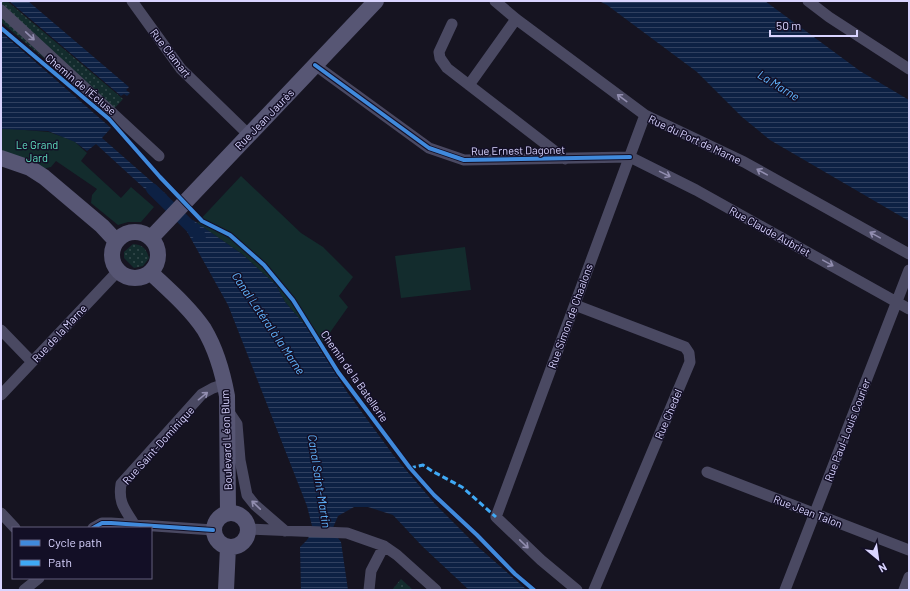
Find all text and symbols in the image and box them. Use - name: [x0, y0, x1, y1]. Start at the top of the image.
- scale bar: [770, 12, 857, 38]
- text: 50 m: [776, 18, 801, 32]
- street label: Rue Clamart: [148, 26, 194, 80]
- one-way arrow: [24, 31, 34, 40]
- street label: Chemin de l'Écluse: [43, 51, 119, 117]
- water label: La Marne: [756, 67, 802, 103]
- street label: Rue Jean Jaurès: [232, 86, 296, 152]
- one-way arrow: [617, 94, 628, 102]
- street label: Rue du Port de Marne: [647, 112, 744, 166]
- park label: Le Grand Jard: [16, 138, 58, 164]
- street label: Rue Ernest Dagonet: [471, 143, 565, 157]
- one-way arrow: [756, 167, 768, 175]
- one-way arrow: [658, 171, 670, 178]
- street label: Rue Claude Aubriet: [727, 203, 813, 259]
- one-way arrow: [869, 231, 881, 239]
- one-way arrow: [822, 260, 834, 268]
- street label: Rue Simon de Chaalons: [545, 262, 595, 370]
- water label: Canal Latéral à la Marne: [229, 269, 309, 377]
- street label: Rue de la Marne: [29, 301, 89, 365]
- street label: Chemin de la Batellerie: [319, 328, 392, 424]
- street label: Rue Paul-Louis Courier: [821, 377, 873, 483]
- street label: Rue Chedel: [652, 387, 684, 441]
- street label: Boulevard Léon Blum: [218, 390, 234, 490]
- one-way arrow: [197, 391, 208, 400]
- street label: Rue Saint-Dominique: [119, 403, 197, 487]
- water label: Canal Saint-Martin: [306, 433, 334, 529]
- street label: Rue Jean Talon: [772, 492, 844, 530]
- one-way arrow: [251, 500, 261, 509]
- legend: [12, 527, 152, 579]
- text: Cycle path: [48, 535, 102, 549]
- one-way arrow: [519, 539, 529, 549]
- north arrow: [858, 539, 898, 579]
- text: Path: [48, 555, 72, 569]
- text: N: [877, 561, 889, 576]

